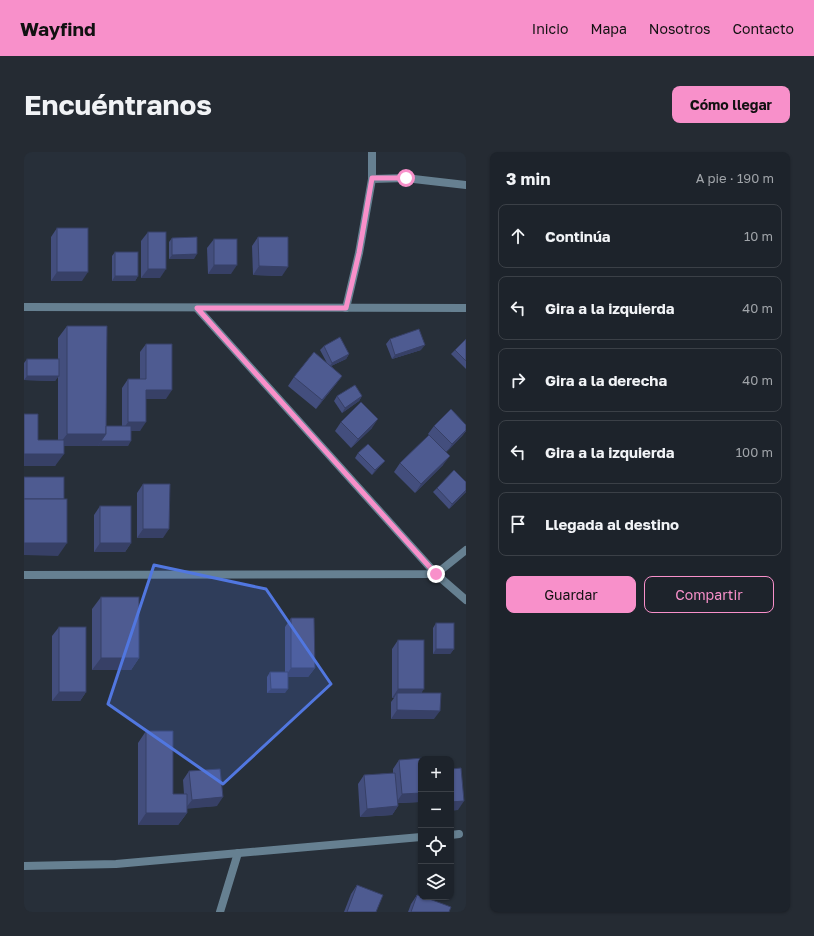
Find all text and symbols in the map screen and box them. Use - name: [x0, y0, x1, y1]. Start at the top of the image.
- text: Wayfind: [20, 17, 96, 40]
- text: Inicio: [532, 20, 568, 37]
- text: Mapa: [590, 20, 627, 37]
- text: Nosotros: [649, 20, 710, 37]
- text: Contacto: [732, 20, 794, 37]
- button: Cómo llegar: [672, 86, 790, 123]
- text: Encuéntranos: [24, 88, 212, 121]
- text: 3 min: [506, 168, 550, 189]
- route start: [397, 169, 415, 187]
- text: A pie · 190 m: [696, 170, 774, 186]
- icon: ahead: [507, 225, 529, 247]
- text: Continúa: [545, 227, 611, 245]
- text: 10 m: [744, 228, 773, 244]
- icon: left: [507, 297, 529, 319]
- text: Gira a la izquierda: [545, 299, 675, 317]
- text: 40 m: [742, 300, 773, 316]
- icon: right: [507, 369, 529, 391]
- text: Gira a la derecha: [545, 371, 667, 389]
- text: 40 m: [742, 372, 773, 388]
- icon: left: [507, 441, 529, 463]
- text: Gira a la izquierda: [545, 443, 675, 461]
- text: 100 m: [736, 444, 773, 460]
- icon: arrive: [507, 513, 529, 535]
- text: Llegada al destino: [545, 515, 679, 533]
- route end: [427, 565, 445, 583]
- button: Guardar: [506, 576, 636, 613]
- button: Compartir: [644, 576, 774, 613]
- map controls: [418, 756, 454, 900]
- button: +: [418, 756, 454, 792]
- button: −: [418, 792, 454, 828]
- button: locate: [418, 828, 454, 864]
- button: layers: [418, 864, 454, 900]

